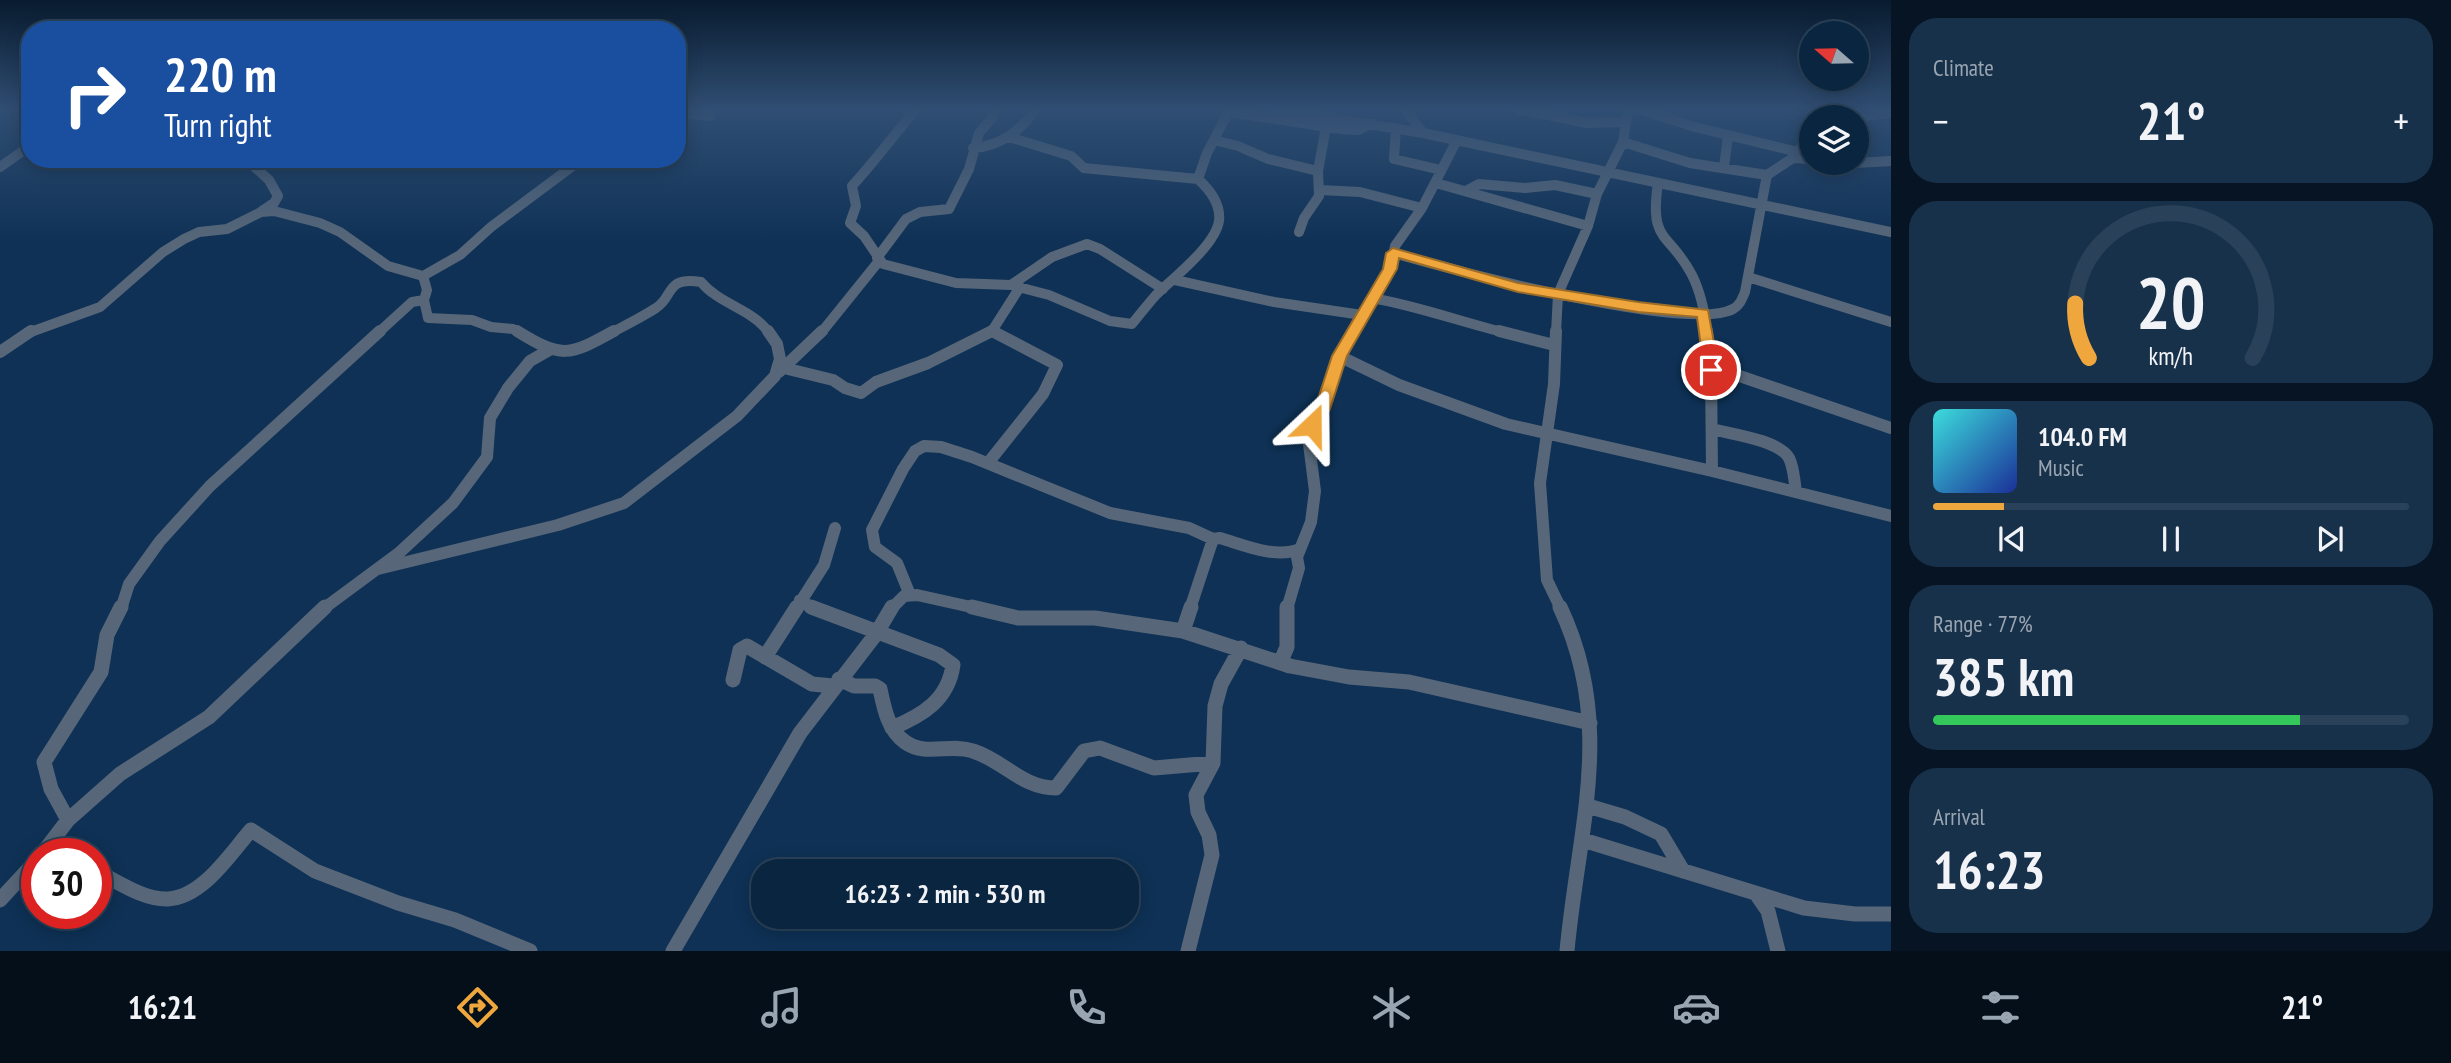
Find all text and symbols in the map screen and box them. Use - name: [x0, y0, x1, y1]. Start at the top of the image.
- north arrow: [1799, 21, 1869, 91]
- map controls: [1799, 21, 1869, 175]
- text: 220 m: [164, 42, 277, 106]
- icon: right: [49, 49, 140, 140]
- text: Climate: [1933, 53, 1994, 82]
- text: 21°: [2137, 87, 2205, 154]
- text: −: [1933, 96, 1949, 145]
- text: +: [2393, 96, 2409, 145]
- text: Turn right: [164, 104, 272, 146]
- button: layers: [1799, 105, 1869, 175]
- text: 20: [2136, 255, 2206, 349]
- pin: [1681, 340, 1741, 400]
- text: km/h: [2149, 340, 2193, 372]
- icon: arrive: [1692, 351, 1730, 389]
- position arrow: [1275, 388, 1349, 462]
- text: 104.0 FM: [2038, 420, 2127, 453]
- text: Music: [2038, 453, 2084, 482]
- icon: previous: [1993, 520, 2031, 558]
- icon: pause: [2152, 520, 2190, 558]
- icon: next: [2311, 520, 2349, 558]
- text: Range · 77%: [1933, 609, 2033, 638]
- text: 385 km: [1933, 643, 2074, 710]
- text: Arrival: [1933, 802, 1985, 831]
- text: 16:23: [1933, 836, 2045, 903]
- speed limit sign: 30: [21, 838, 112, 929]
- text: 16:23 · 2 min · 530 m: [845, 877, 1045, 910]
- icon: directions: [453, 983, 502, 1032]
- icon: music: [757, 983, 806, 1032]
- icon: phone: [1062, 983, 1111, 1032]
- icon: climate: [1367, 983, 1416, 1032]
- icon: car: [1672, 983, 1721, 1032]
- icon: filters: [1976, 983, 2025, 1032]
- text: 16:21: [128, 986, 197, 1028]
- text: 21°: [2281, 986, 2323, 1028]

